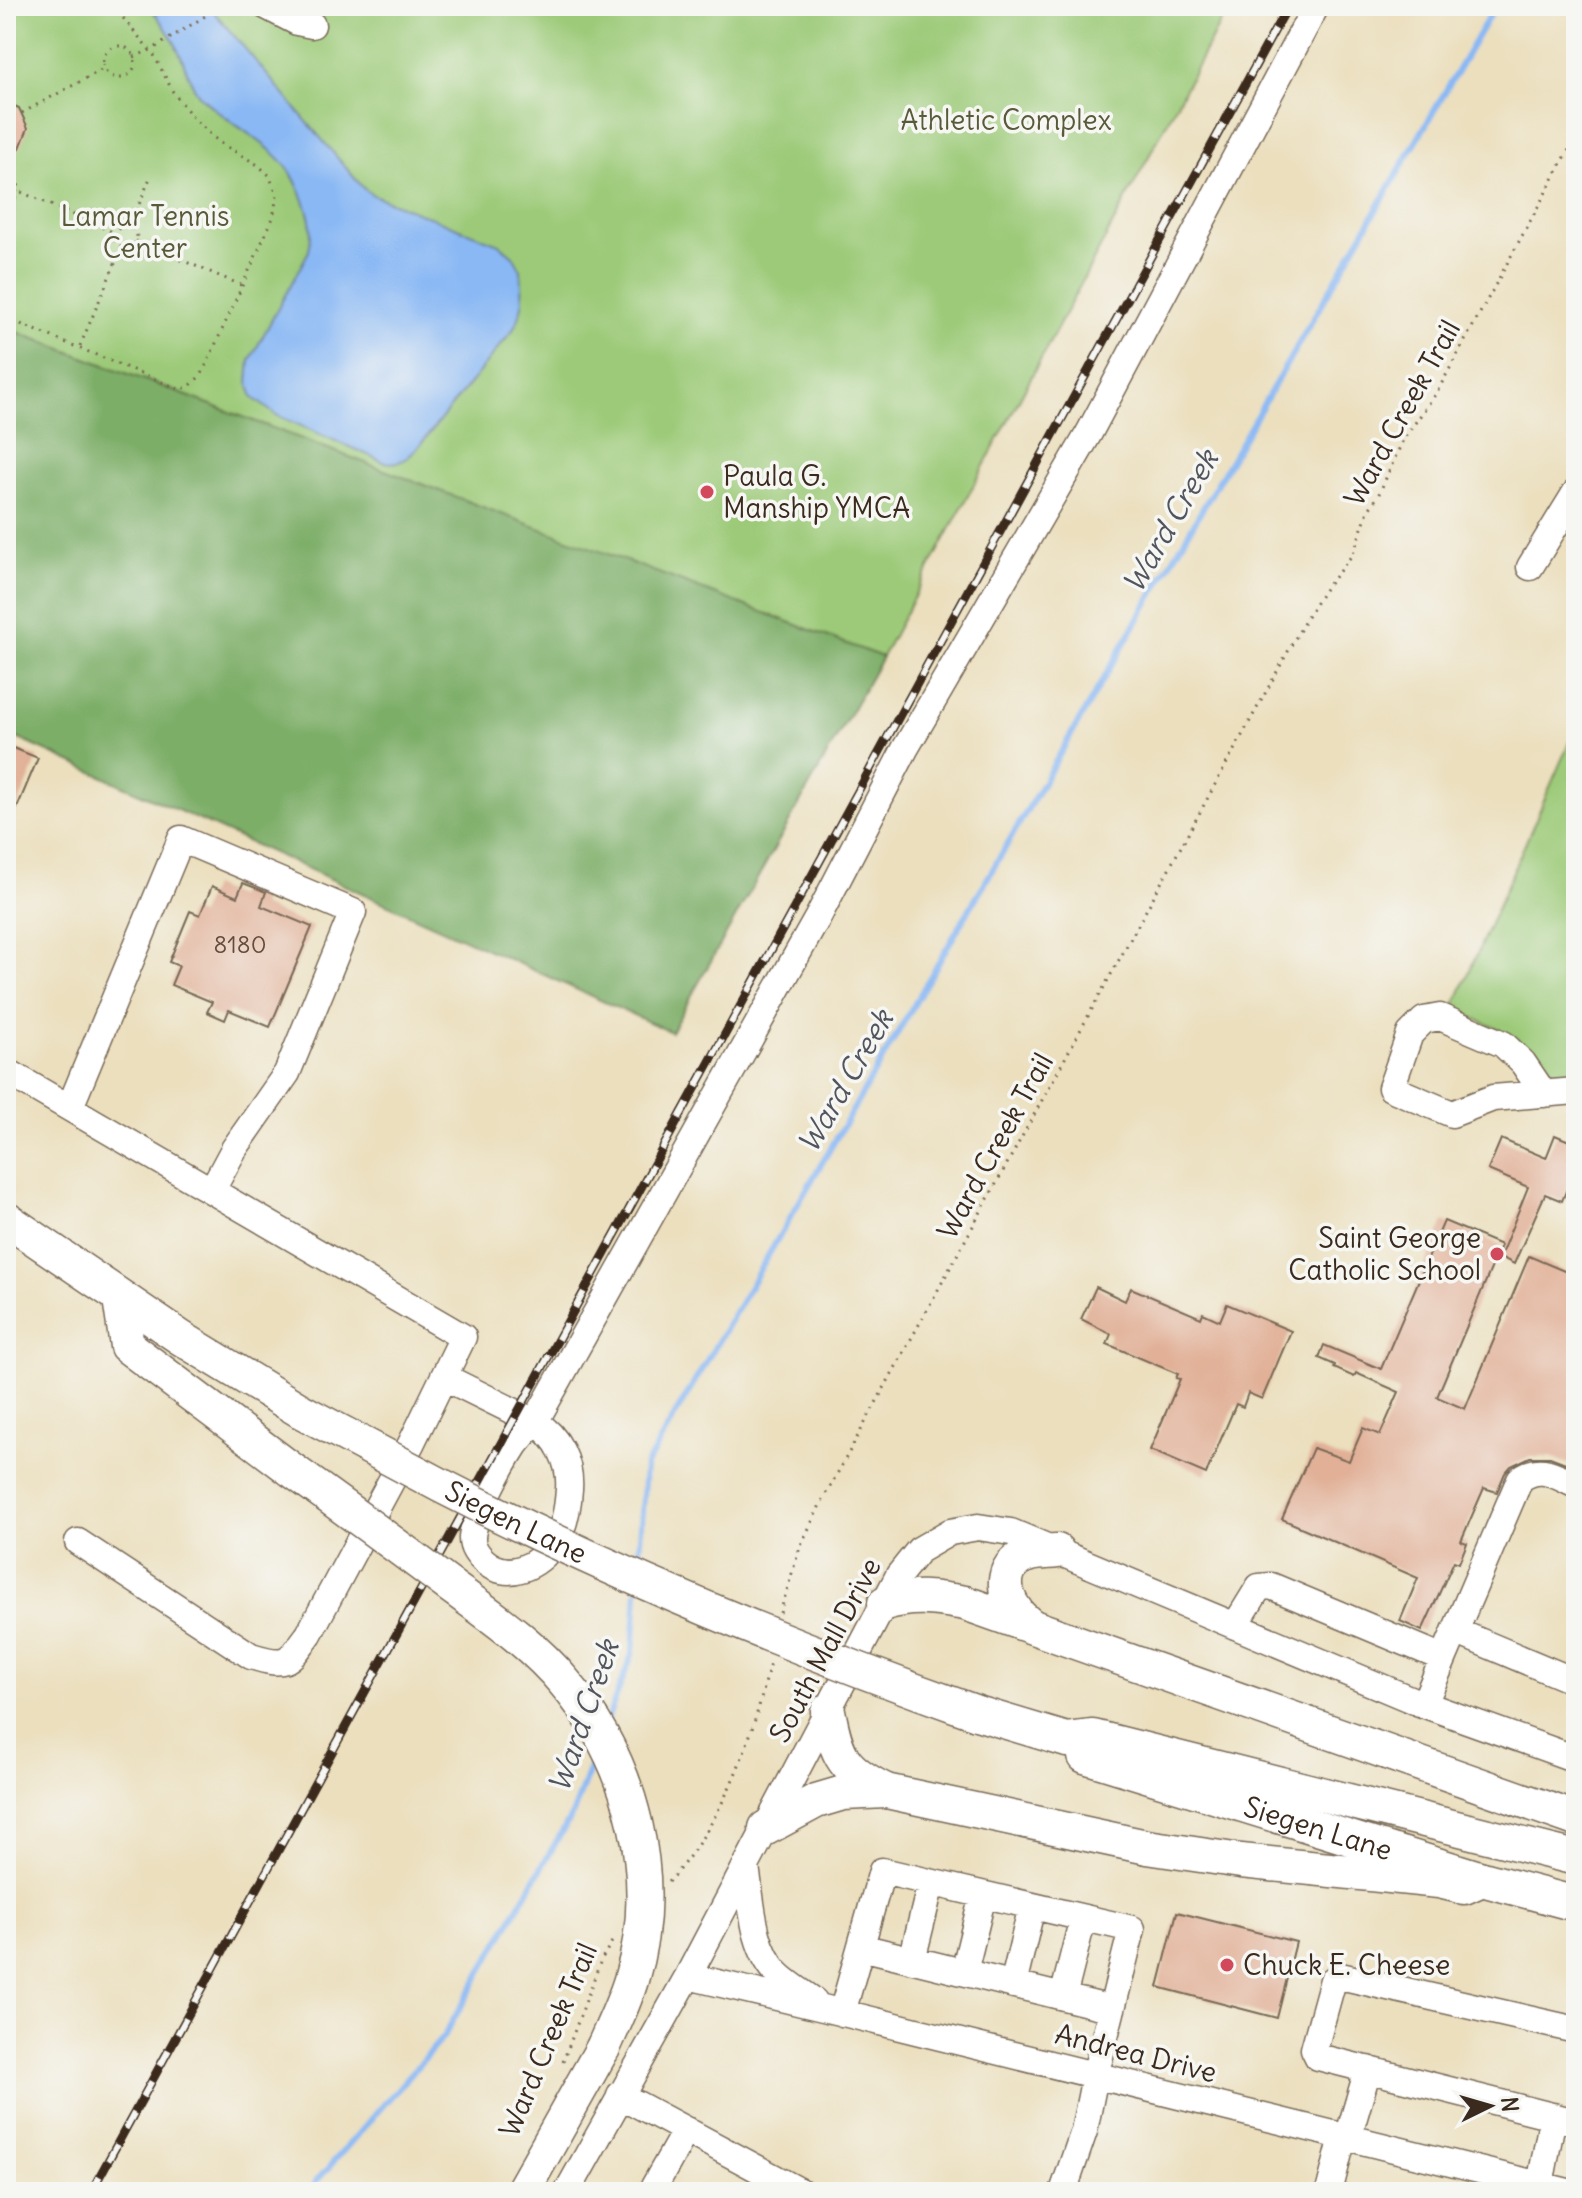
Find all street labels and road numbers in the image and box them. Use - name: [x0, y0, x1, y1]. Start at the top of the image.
- street label: Ward Creek Trail: [1336, 314, 1468, 512]
- street label: Ward Creek Trail: [929, 1047, 1061, 1245]
- street label: Siegen Lane: [439, 1473, 592, 1572]
- street label: South Mall Drive: [761, 1552, 889, 1748]
- street label: Siegen Lane: [1240, 1788, 1396, 1868]
- street label: Ward Creek Trail: [491, 1938, 605, 2142]
- street label: Andrea Drive: [1051, 2016, 1221, 2090]

